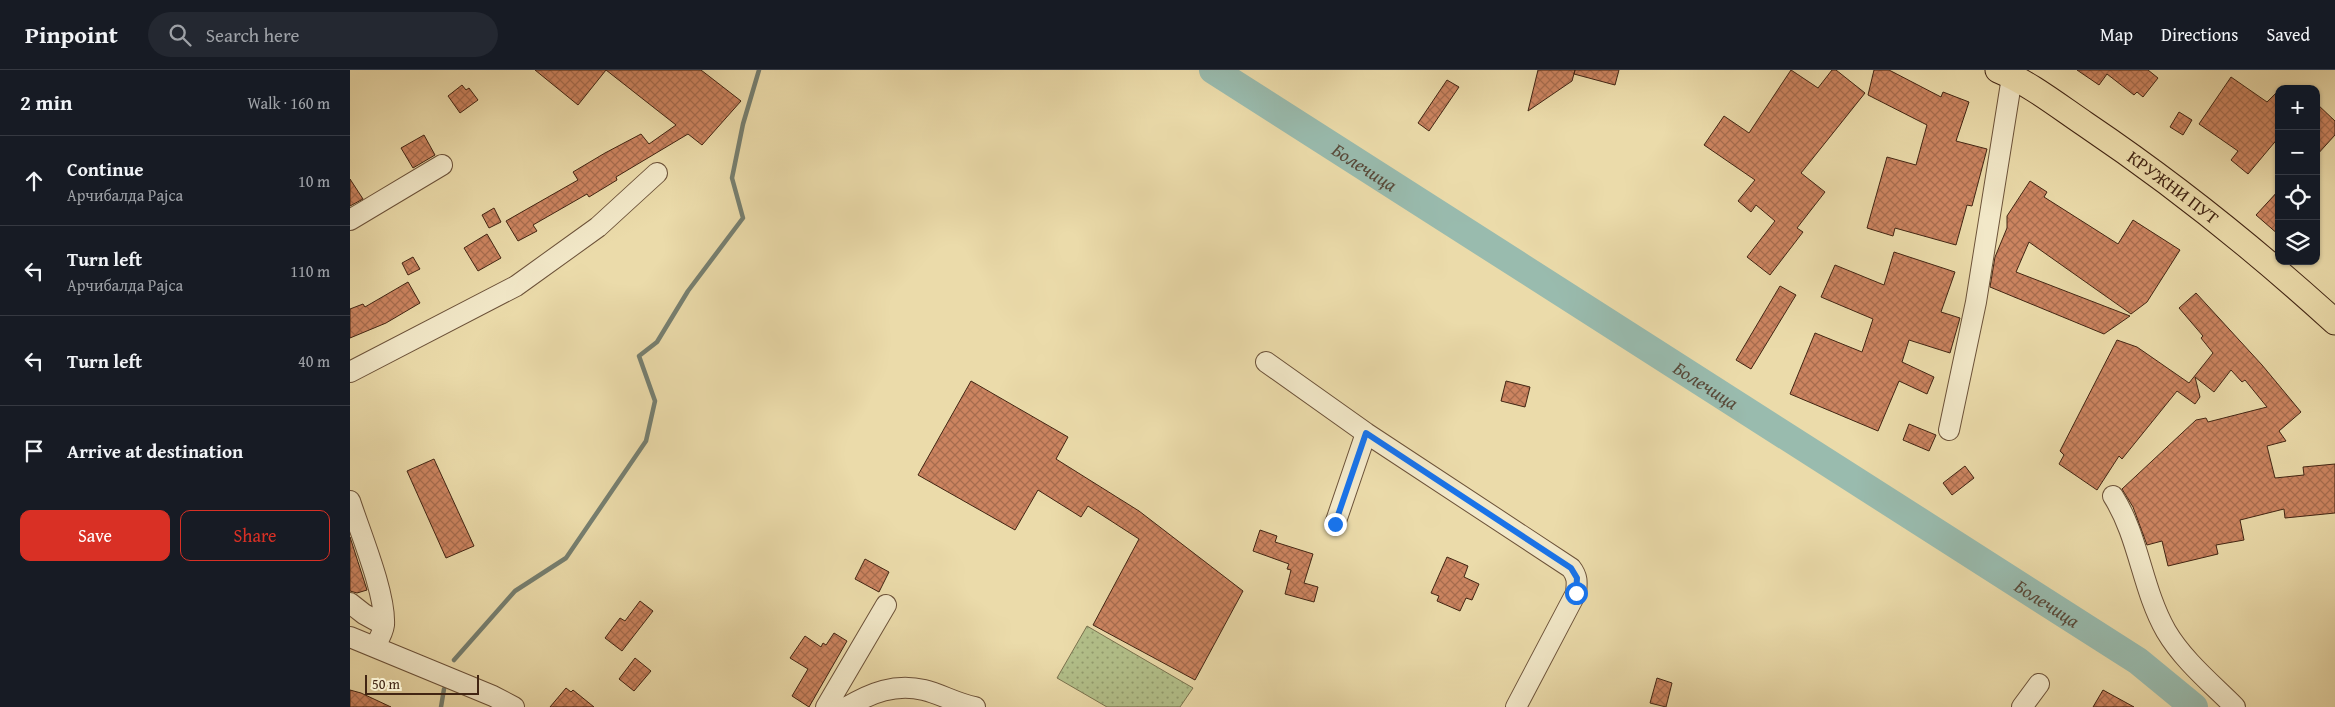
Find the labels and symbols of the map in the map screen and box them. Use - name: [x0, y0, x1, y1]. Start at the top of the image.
- water label: Болечица: [1327, 136, 1403, 198]
- street label: КРУЖНИ ПУТ: [2122, 144, 2225, 230]
- water label: Болечица: [1668, 354, 1744, 416]
- route end: [1324, 513, 1347, 536]
- water label: Болечица: [2009, 572, 2085, 634]
- route start: [1565, 582, 1588, 605]
- scale bar: [365, 672, 479, 695]

